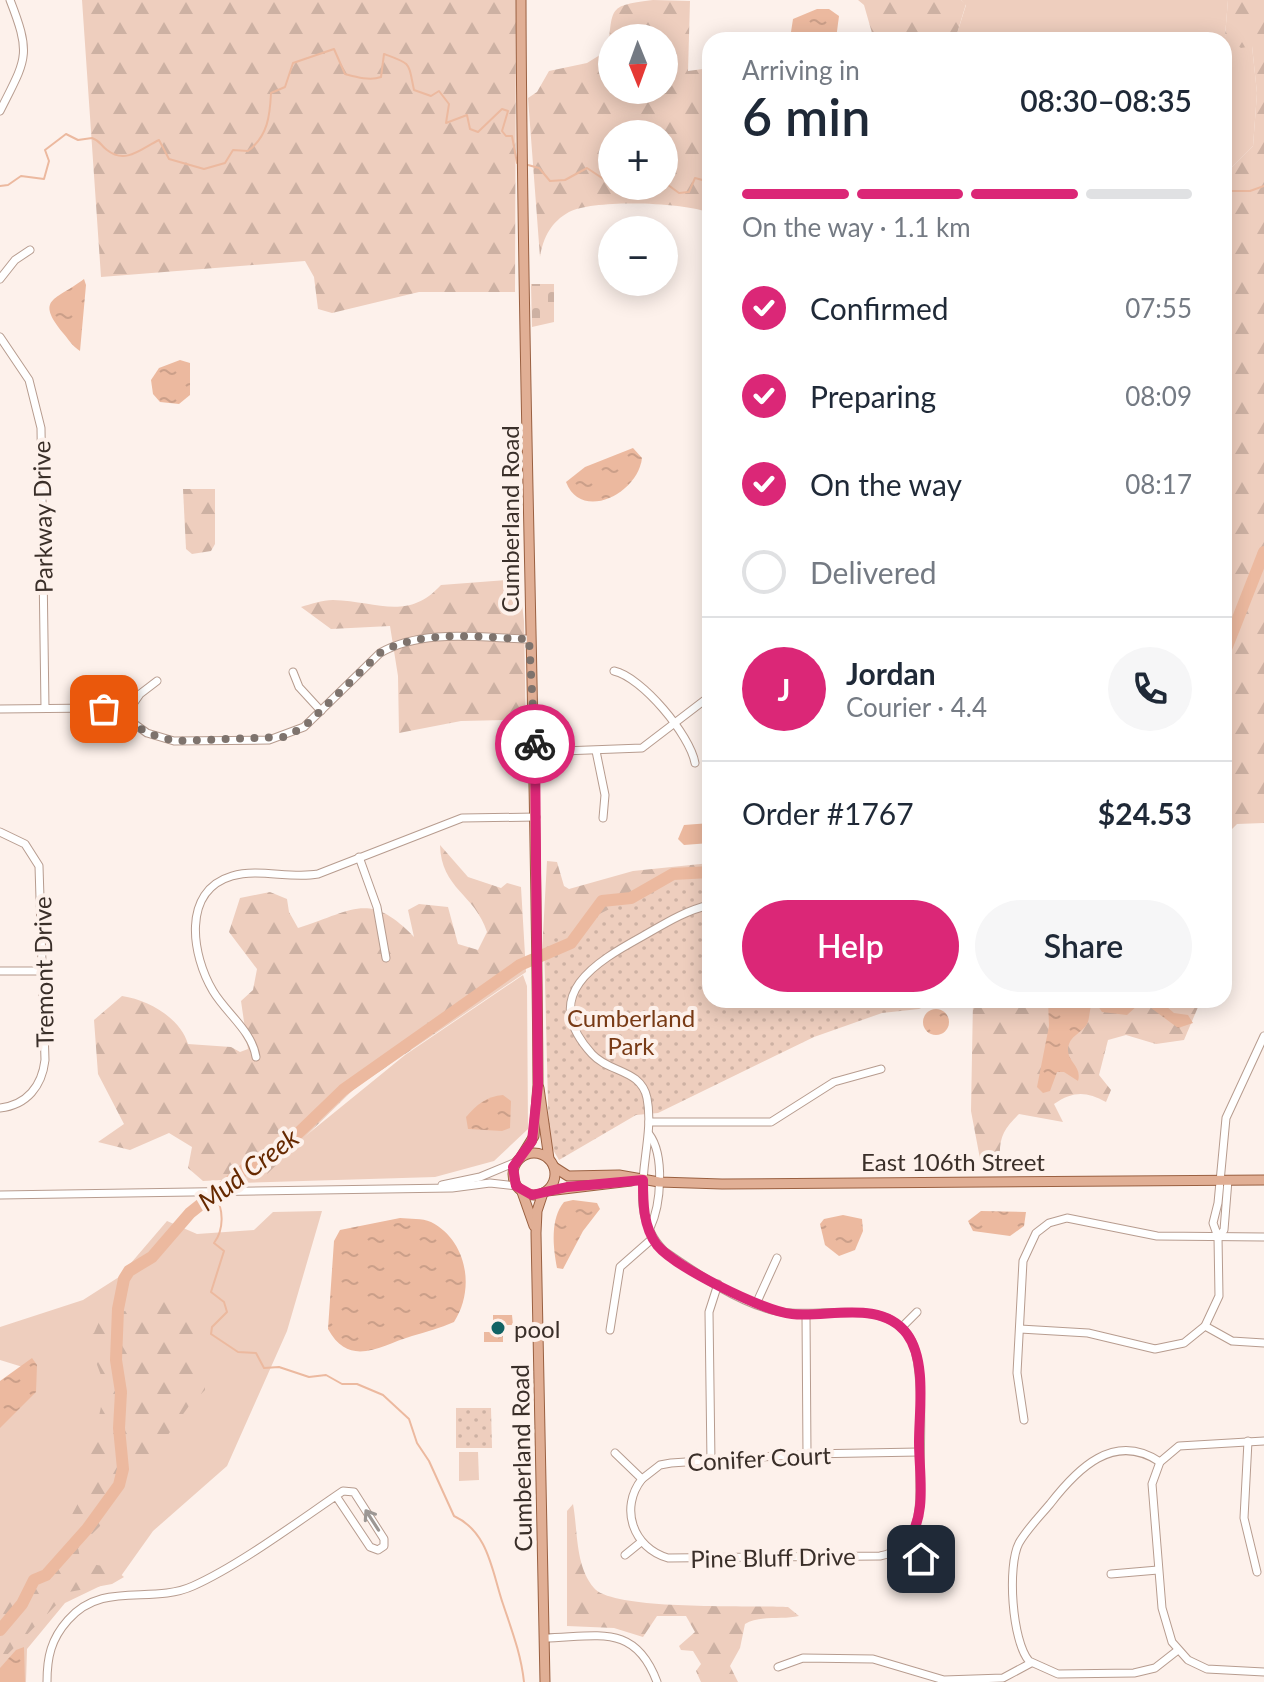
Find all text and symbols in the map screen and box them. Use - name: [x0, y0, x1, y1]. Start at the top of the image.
- north arrow: [598, 24, 678, 104]
- map controls: [598, 24, 678, 296]
- text: Arriving in: [742, 54, 860, 86]
- text: 08:30–08:35: [1020, 82, 1192, 118]
- text: 6 min: [742, 85, 870, 147]
- button: +: [598, 120, 678, 200]
- text: On the way · 1.1 km: [742, 211, 971, 243]
- button: −: [598, 216, 678, 296]
- icon: check: [742, 286, 786, 330]
- text: Confirmed: [810, 290, 949, 326]
- text: 07:55: [1125, 292, 1192, 324]
- icon: check: [742, 374, 786, 418]
- text: Preparing: [810, 378, 936, 414]
- text: 08:09: [1125, 380, 1192, 412]
- street label: Cumberland Road: [495, 425, 524, 613]
- street label: Parkway Drive: [26, 441, 58, 593]
- icon: check: [742, 462, 786, 506]
- text: On the way: [810, 466, 962, 502]
- text: 08:17: [1125, 468, 1192, 500]
- text: Delivered: [810, 554, 937, 590]
- button: phone: [1108, 647, 1192, 731]
- text: Jordan: [846, 655, 936, 691]
- text: J: [778, 671, 790, 707]
- pin: [70, 675, 138, 743]
- icon: bag: [82, 687, 126, 731]
- text: Courier · 4.4: [846, 691, 987, 723]
- courier: [495, 704, 575, 784]
- icon: bike: [513, 722, 557, 766]
- text: Order #1767: [742, 795, 914, 831]
- text: $24.53: [1098, 795, 1192, 831]
- street label: Tremont Drive: [27, 896, 59, 1048]
- button: Help: [742, 900, 959, 992]
- button: Share: [975, 900, 1192, 992]
- park label: Cumberland Park: [567, 1003, 695, 1060]
- water label: Mud Creek: [191, 1120, 305, 1217]
- street label: East 106th Street: [861, 1147, 1045, 1176]
- place label: pool: [514, 1314, 560, 1343]
- marker: pool: [489, 1319, 507, 1337]
- street label: Cumberland Road: [505, 1364, 537, 1552]
- street label: Conifer Court: [686, 1440, 832, 1476]
- one-way arrow: [364, 1509, 380, 1532]
- pin: [887, 1525, 955, 1593]
- icon: home: [899, 1537, 943, 1581]
- street label: Pine Bluff Drive: [690, 1541, 856, 1573]

